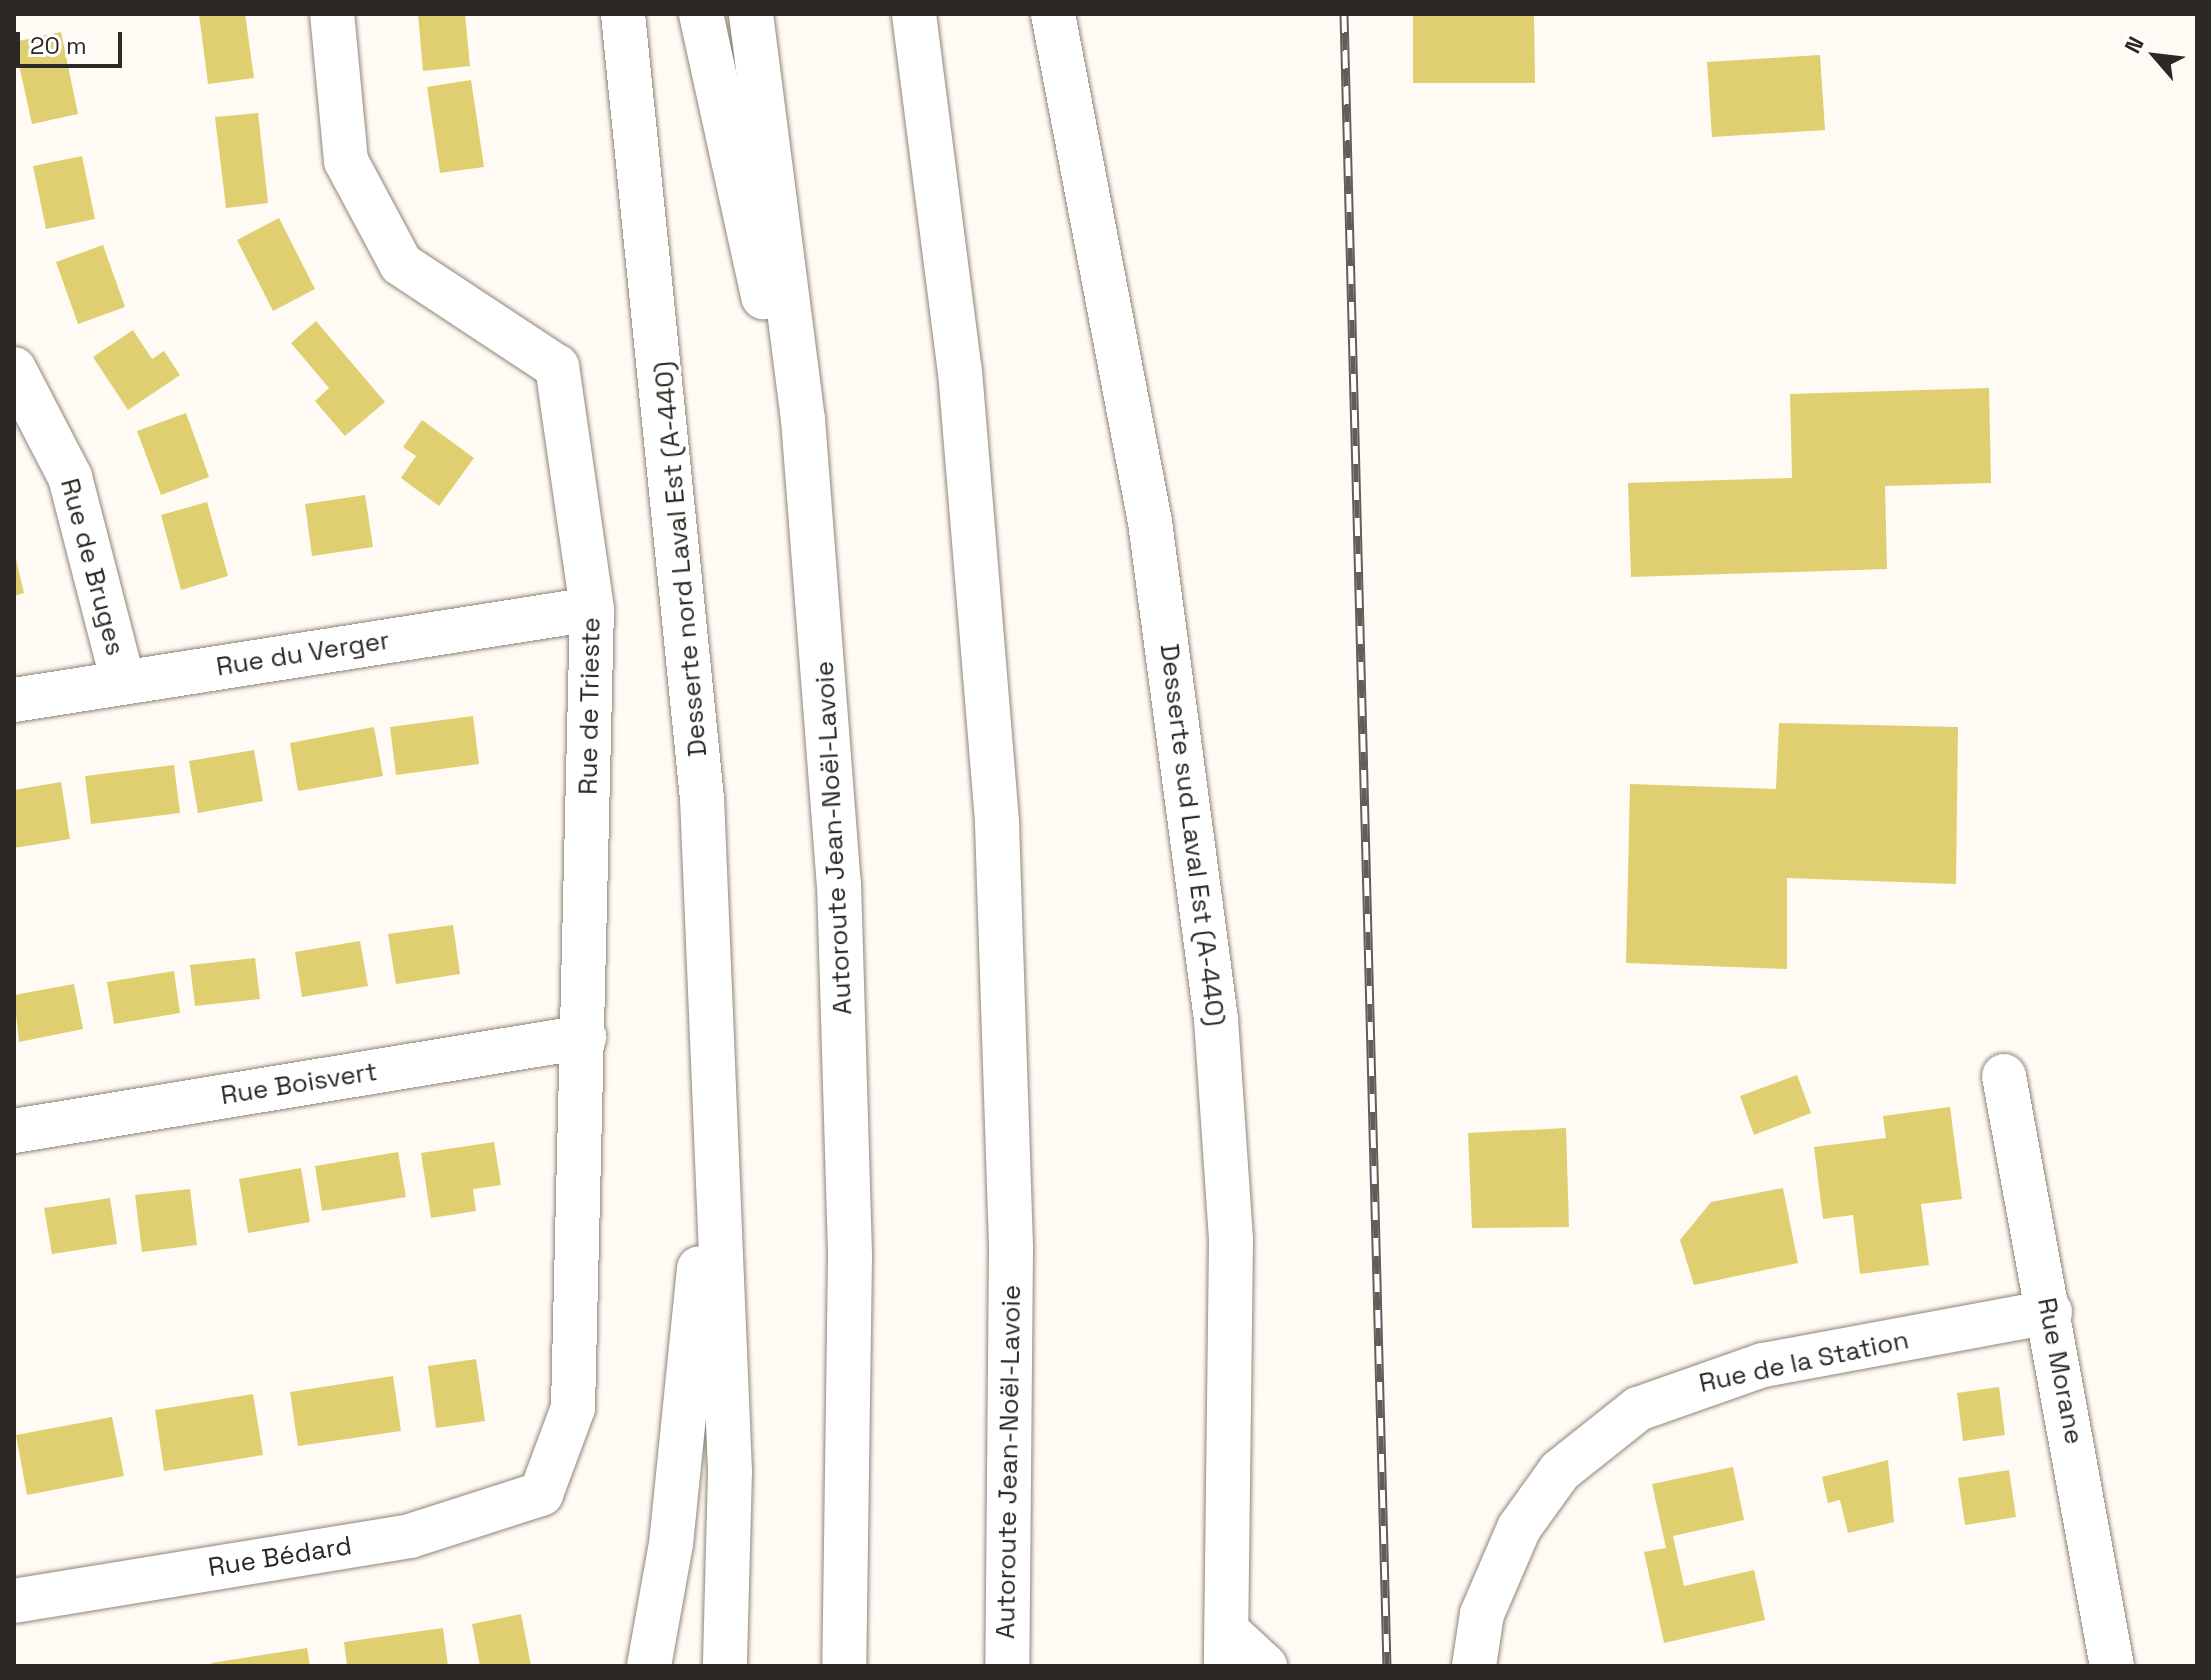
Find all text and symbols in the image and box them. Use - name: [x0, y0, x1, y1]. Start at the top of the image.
- scale bar: [20, 16, 126, 66]
- north arrow: [2115, 16, 2195, 96]
- text: 20 m: [30, 30, 87, 61]
- text: N: [2118, 32, 2150, 58]
- street label: Desserte nord Laval Est (A-440): [648, 360, 714, 758]
- street label: Rue de Bruges: [53, 475, 131, 659]
- street label: Rue de Trieste: [573, 617, 607, 795]
- street label: Rue du Verger: [214, 625, 392, 683]
- street label: Desserte sud Laval Est (A-440): [1153, 642, 1231, 1028]
- street label: Autoroute Jean-Noël-Lavoie: [809, 660, 859, 1016]
- street label: Rue Boisvert: [219, 1056, 379, 1112]
- street label: Autoroute Jean-Noël-Lavoie: [990, 1285, 1028, 1639]
- street label: Rue Morane: [2031, 1295, 2089, 1447]
- street label: Rue de la Station: [1696, 1325, 1912, 1399]
- street label: Rue Bédard: [206, 1530, 354, 1584]

